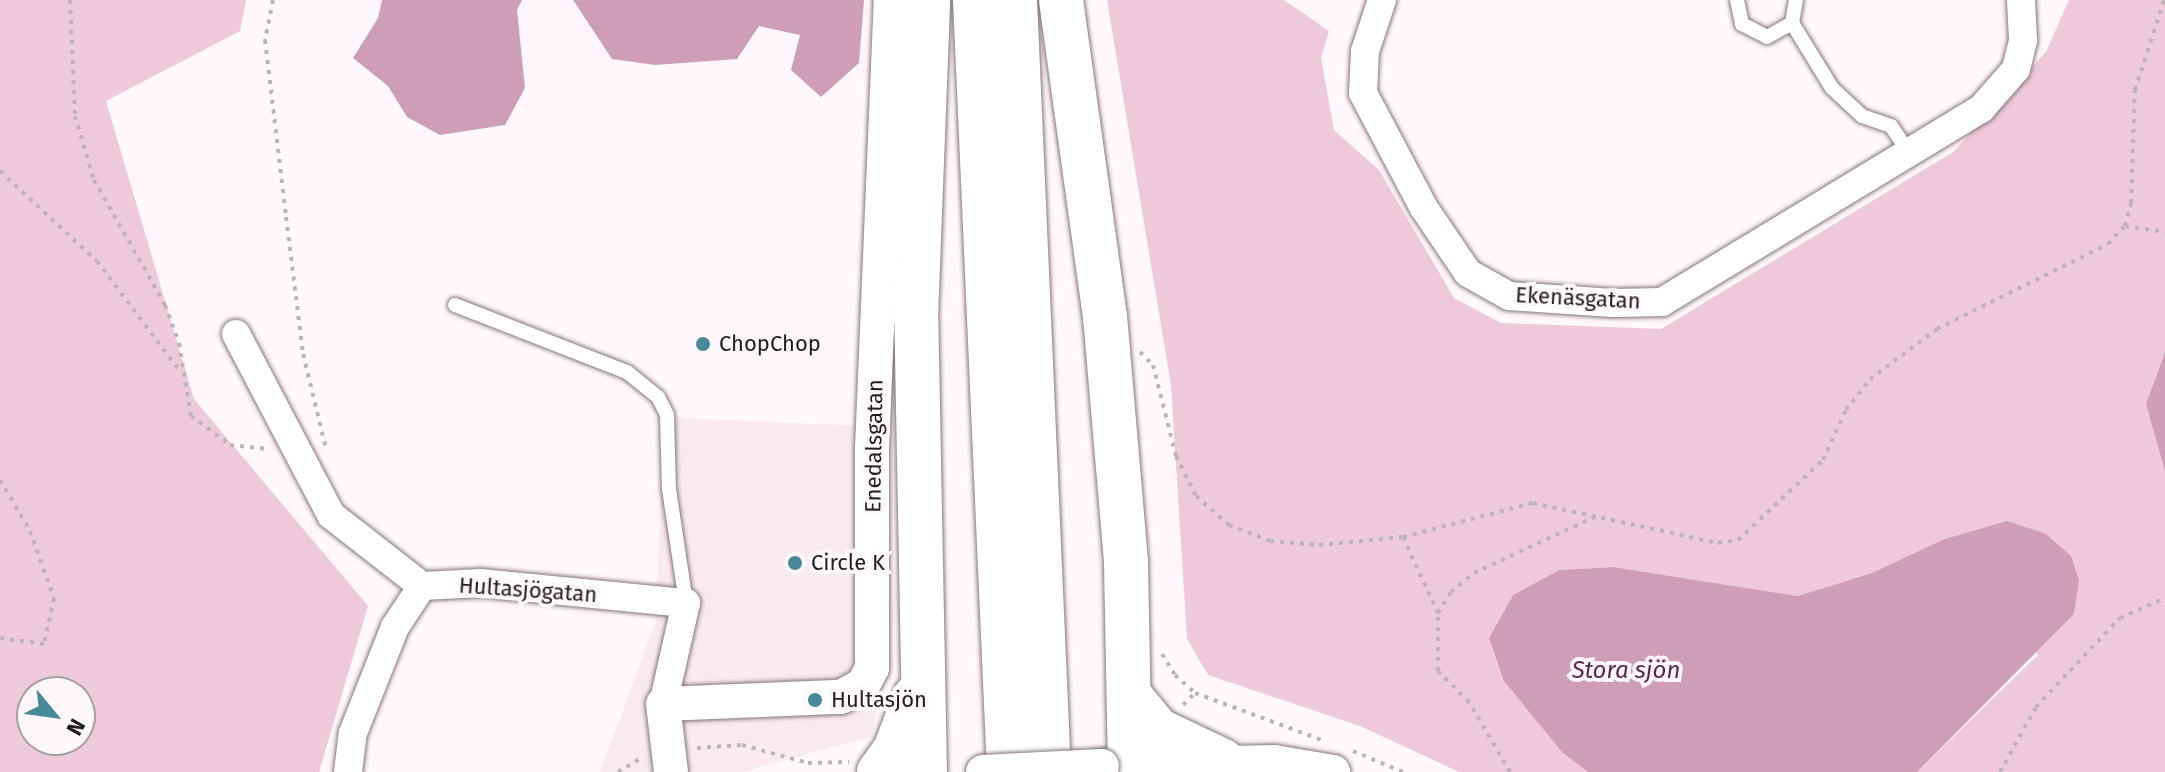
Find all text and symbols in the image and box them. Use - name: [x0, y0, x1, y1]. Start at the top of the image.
- street label: Ekenäsgatan: [1515, 282, 1641, 314]
- place label: ChopChop: [719, 331, 821, 357]
- marker: ChopChop: [694, 335, 712, 353]
- street label: Enedalsgatan: [860, 379, 888, 513]
- place label: Circle K: [811, 550, 885, 576]
- marker: Circle K: [786, 554, 804, 572]
- street label: Hultasjögatan: [458, 572, 598, 608]
- water label: Stora sjön: [1572, 657, 1680, 685]
- north arrow: [16, 676, 96, 756]
- place label: Hultasjön: [831, 687, 927, 713]
- marker: Hultasjön: [806, 691, 824, 709]
- text: N: [60, 714, 91, 740]

